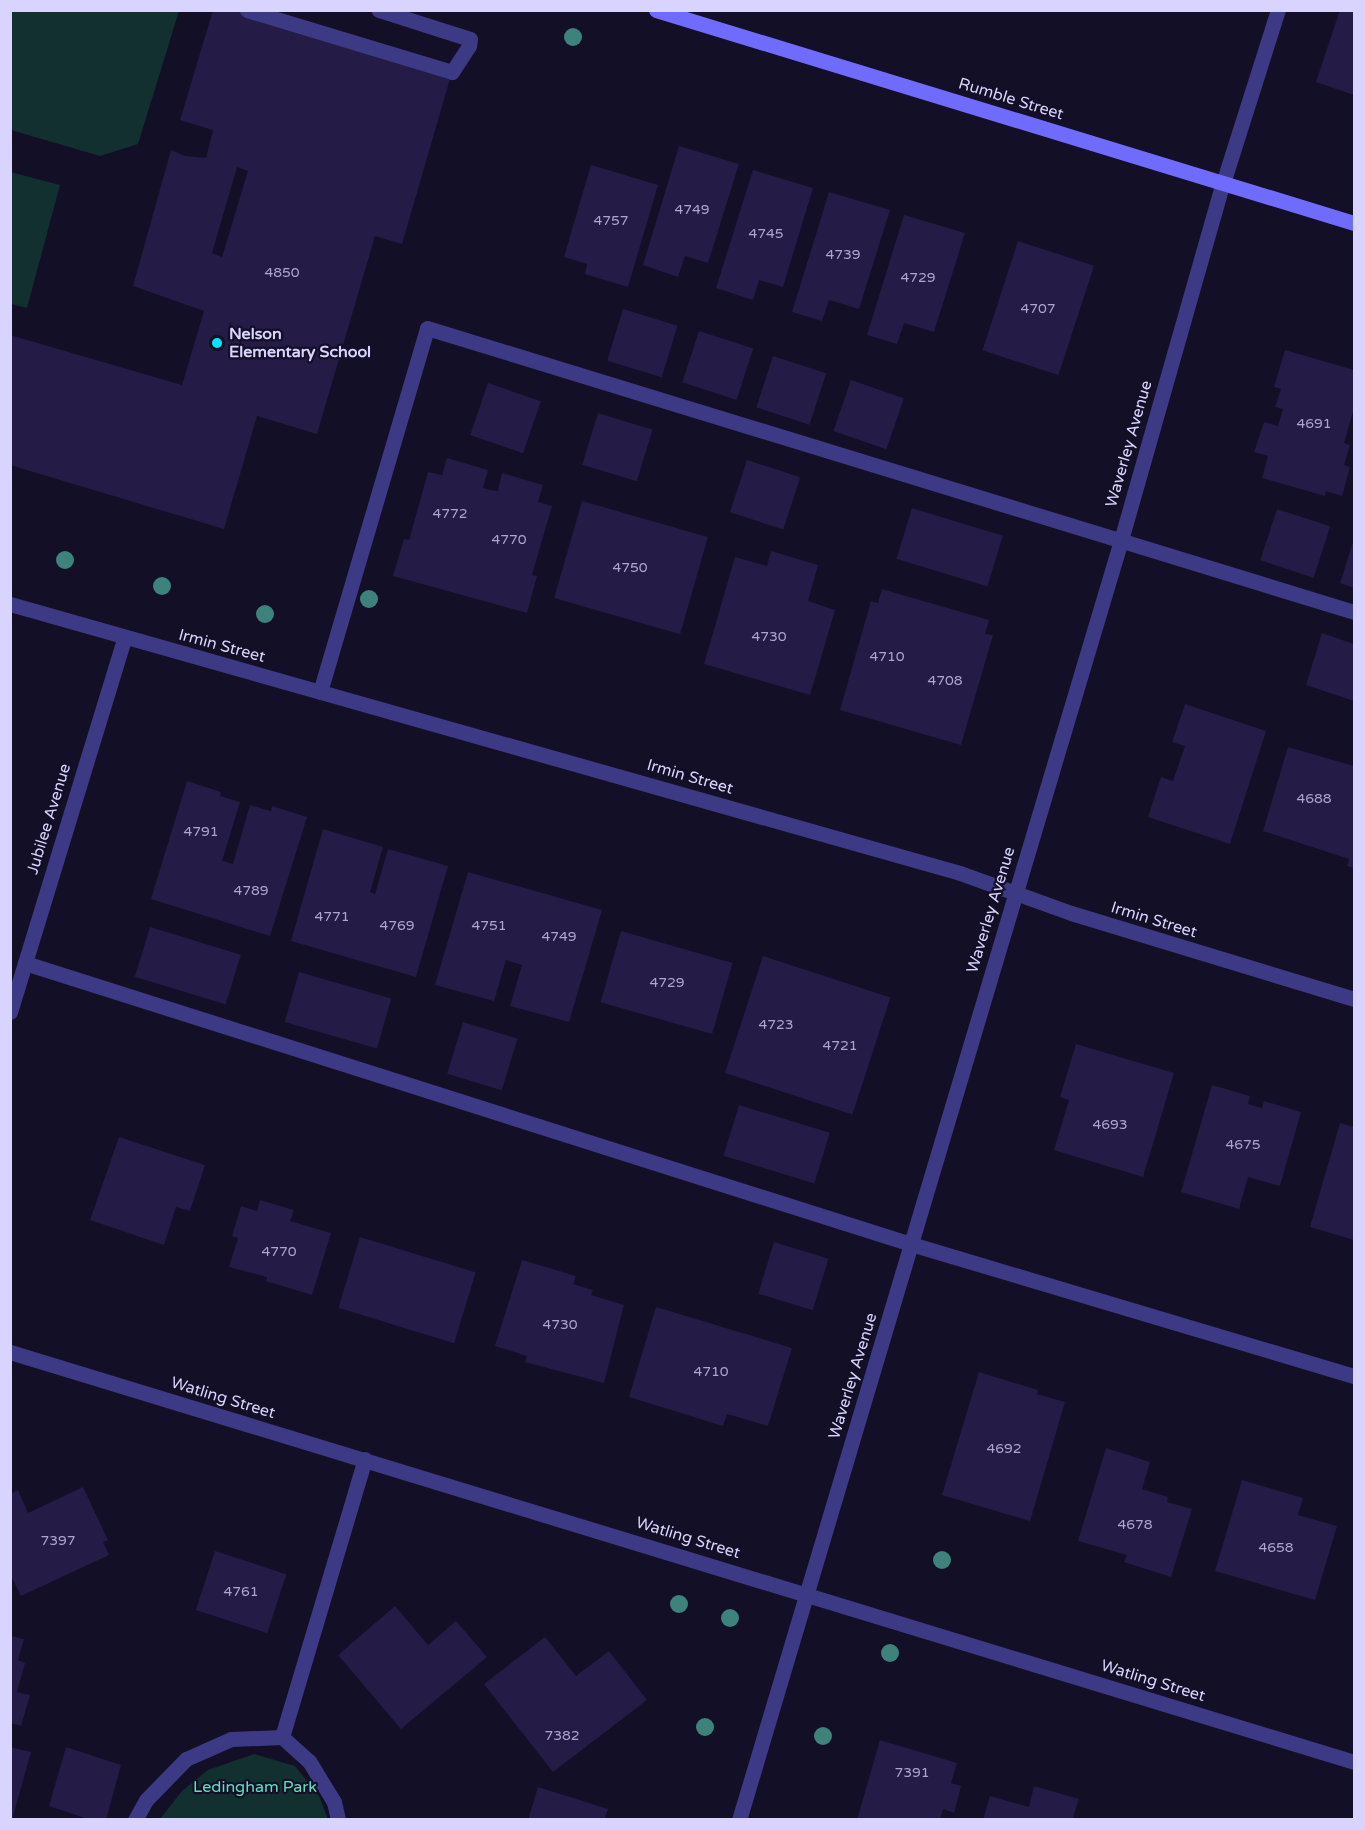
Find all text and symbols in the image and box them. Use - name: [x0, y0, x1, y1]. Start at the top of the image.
- street label: Rumble Street: [956, 74, 1066, 124]
- house number: 4749: [674, 202, 710, 218]
- house number: 4757: [593, 213, 629, 229]
- house number: 4745: [748, 226, 784, 242]
- house number: 4739: [825, 247, 861, 263]
- house number: 4850: [264, 265, 300, 281]
- house number: 4729: [900, 270, 936, 286]
- house number: 4707: [1020, 301, 1056, 317]
- place label: Nelson Elementary School: [229, 324, 371, 362]
- marker: Nelson Elementary School: [210, 336, 224, 350]
- street label: Waverley Avenue: [1102, 378, 1156, 510]
- house number: 4691: [1296, 416, 1332, 432]
- house number: 4772: [432, 506, 468, 522]
- house number: 4770: [491, 532, 527, 548]
- house number: 4750: [612, 560, 648, 576]
- street label: Irmin Street: [177, 625, 267, 667]
- house number: 4730: [751, 629, 787, 645]
- house number: 4710: [869, 649, 905, 665]
- house number: 4708: [927, 673, 963, 689]
- street label: Irmin Street: [645, 756, 735, 798]
- street label: Jubilee Avenue: [23, 761, 75, 877]
- house number: 4688: [1296, 791, 1332, 807]
- house number: 4791: [183, 824, 219, 840]
- street label: Waverley Avenue: [963, 845, 1019, 975]
- house number: 4789: [233, 883, 269, 899]
- street label: Irmin Street: [1109, 898, 1199, 942]
- house number: 4771: [314, 909, 350, 925]
- house number: 4769: [379, 918, 415, 934]
- house number: 4751: [471, 918, 507, 934]
- house number: 4749: [541, 929, 577, 945]
- house number: 4729: [649, 975, 685, 991]
- house number: 4723: [758, 1017, 794, 1033]
- house number: 4721: [822, 1038, 858, 1054]
- house number: 4693: [1092, 1117, 1128, 1133]
- house number: 4675: [1225, 1137, 1261, 1153]
- house number: 4770: [261, 1244, 297, 1260]
- street label: Waverley Avenue: [825, 1311, 881, 1441]
- house number: 4730: [542, 1317, 578, 1333]
- house number: 4710: [693, 1364, 729, 1380]
- street label: Watling Street: [168, 1373, 278, 1423]
- house number: 4692: [986, 1441, 1022, 1457]
- street label: Watling Street: [633, 1513, 743, 1563]
- house number: 4678: [1117, 1517, 1153, 1533]
- house number: 7397: [40, 1533, 76, 1549]
- house number: 4658: [1258, 1540, 1294, 1556]
- house number: 4761: [223, 1584, 259, 1600]
- street label: Watling Street: [1098, 1656, 1208, 1706]
- house number: 7382: [544, 1728, 580, 1744]
- house number: 7391: [894, 1765, 930, 1781]
- park label: Ledingham Park: [193, 1777, 317, 1797]

